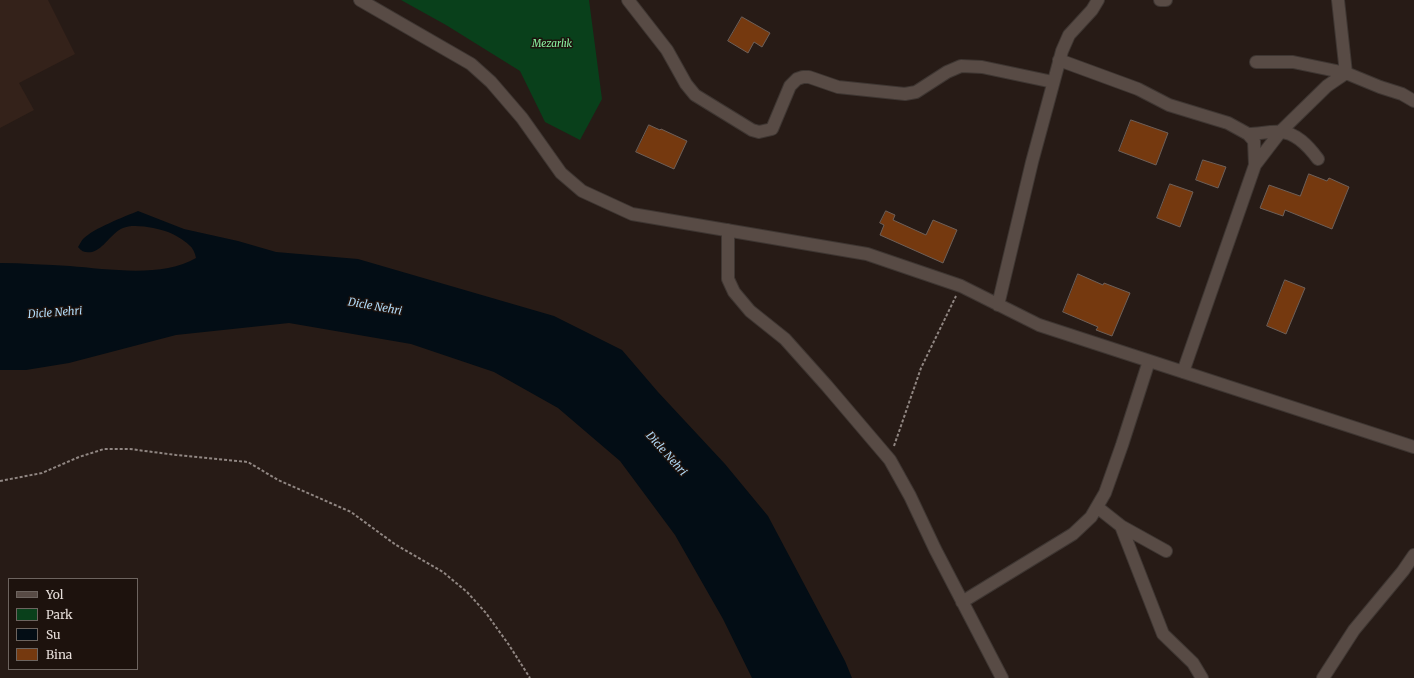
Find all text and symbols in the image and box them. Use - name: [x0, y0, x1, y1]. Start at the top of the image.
- park label: Mezarlık: [532, 38, 572, 50]
- water label: Dicle Nehri: [347, 296, 403, 318]
- water label: Dicle Nehri: [27, 305, 83, 321]
- water label: Dicle Nehri: [643, 429, 689, 479]
- legend: [8, 578, 138, 670]
- text: Yol: [46, 587, 63, 602]
- text: Park: [46, 607, 73, 622]
- text: Su: [46, 627, 61, 642]
- text: Bina: [46, 647, 72, 662]

